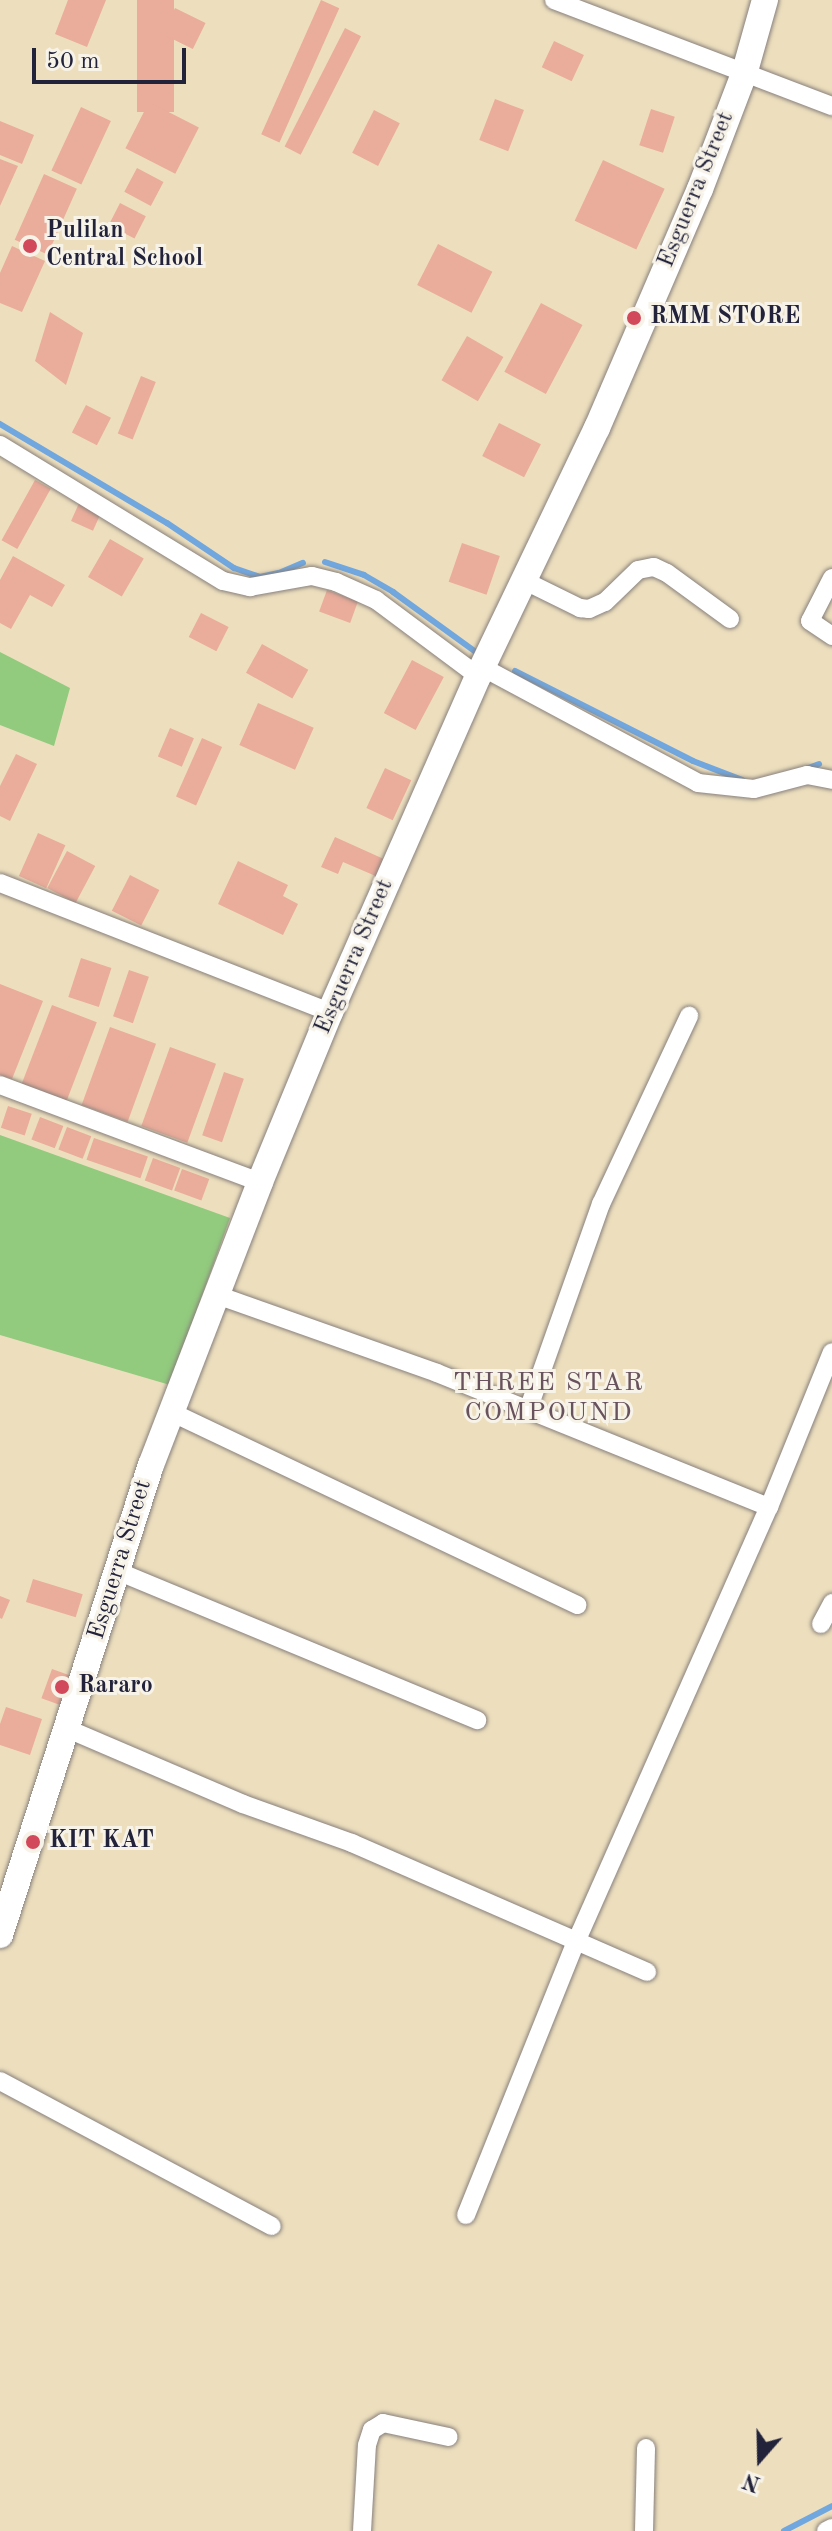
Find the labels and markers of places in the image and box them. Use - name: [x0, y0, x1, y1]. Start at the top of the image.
- place label: Pulilan Central School: [46, 218, 203, 274]
- marker: Pulilan Central School: [21, 237, 39, 255]
- place label: RMM STORE: [650, 304, 800, 332]
- marker: RMM STORE: [625, 309, 643, 327]
- place label: Rararo: [78, 1673, 153, 1701]
- marker: Rararo: [53, 1678, 71, 1696]
- place label: KIT KAT: [49, 1828, 154, 1856]
- marker: KIT KAT: [24, 1833, 42, 1851]

